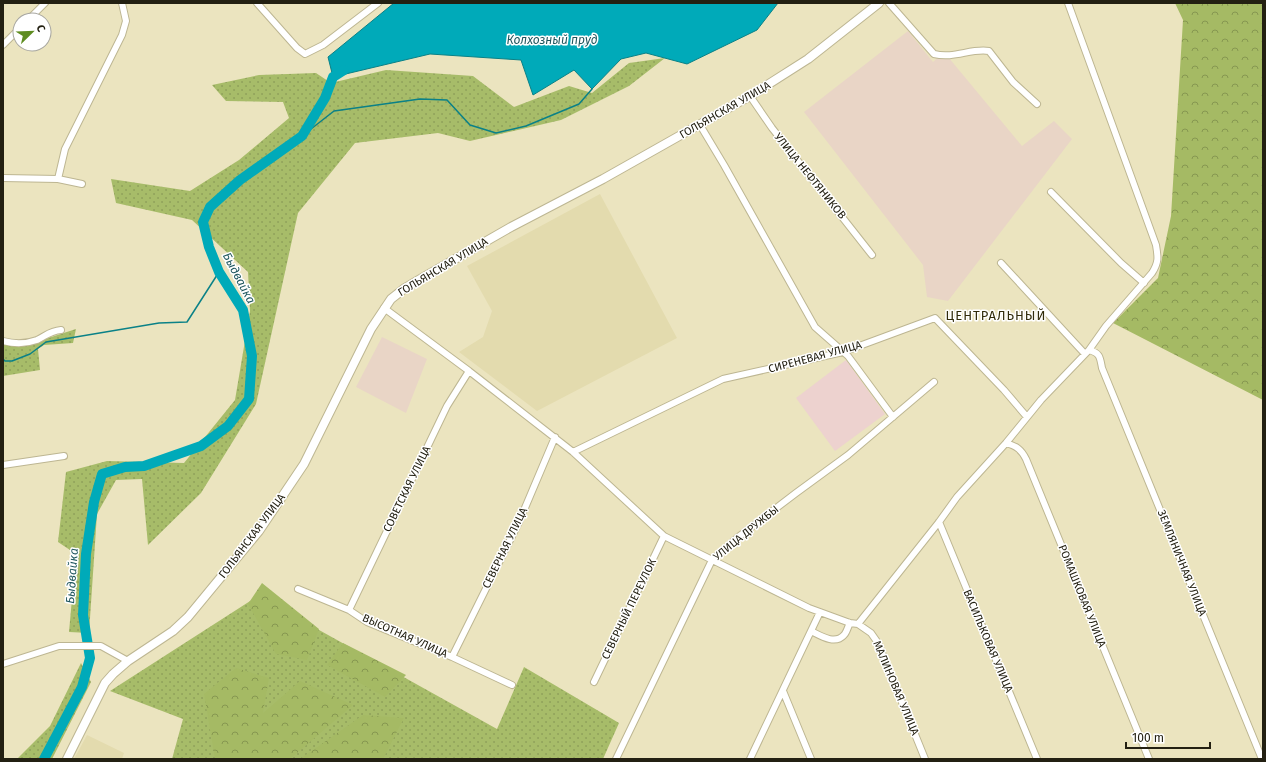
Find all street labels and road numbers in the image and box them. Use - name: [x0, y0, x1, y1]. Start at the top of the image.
- street label: ГОЛЬЯНСКАЯ УЛИЦА: [677, 78, 773, 141]
- street label: УЛИЦА НЕФТЯНИКОВ: [771, 130, 849, 222]
- street label: ГОЛЬЯНСКАЯ УЛИЦА: [396, 235, 491, 299]
- street label: СИРЕНЕВАЯ УЛИЦА: [767, 338, 864, 376]
- street label: СОВЕТСКАЯ УЛИЦА: [381, 443, 434, 534]
- street label: ГОЛЬЯНСКАЯ УЛИЦА: [216, 491, 288, 581]
- street label: УЛИЦА ДРУЖБЫ: [711, 503, 781, 563]
- street label: СЕВЕРНАЯ УЛИЦА: [480, 505, 531, 591]
- street label: ЗЕМЛЯНИЧНАЯ УЛИЦА: [1155, 508, 1209, 619]
- street label: РОМАШКОВАЯ УЛИЦА: [1055, 543, 1109, 650]
- street label: СЕВЕРНЫЙ ПЕРЕУЛОК: [599, 556, 659, 662]
- street label: ВАСИЛЬКОВАЯ УЛИЦА: [960, 588, 1016, 695]
- street label: ВЫСОТНАЯ УЛИЦА: [360, 611, 450, 661]
- street label: МАЛИНОВАЯ УЛИЦА: [870, 639, 922, 738]

